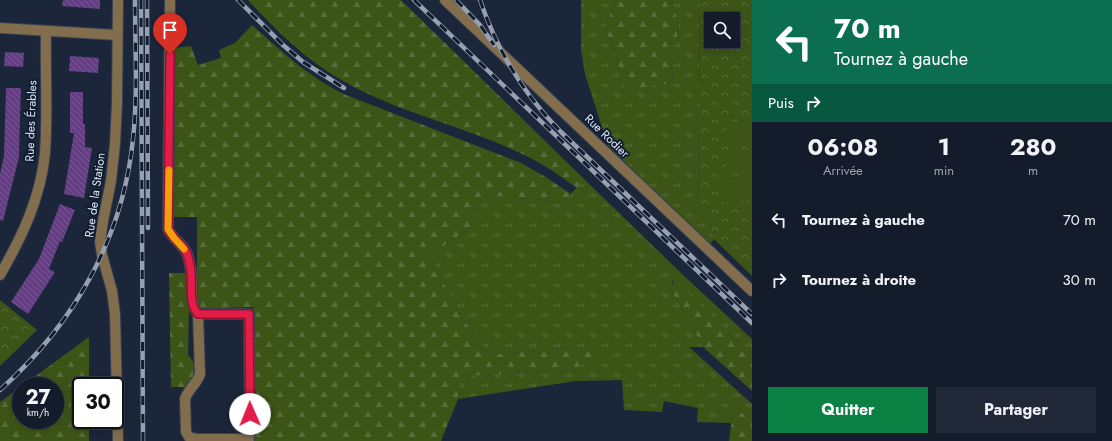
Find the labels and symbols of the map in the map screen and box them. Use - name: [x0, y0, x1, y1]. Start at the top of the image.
- pin: [153, 13, 187, 54]
- street label: Rue des Érables: [21, 80, 41, 162]
- street label: Rue Rodier: [580, 110, 634, 163]
- street label: Rue de la Station: [80, 151, 110, 239]
- speed limit sign: 30: [72, 377, 124, 429]
- position arrow: [229, 393, 271, 435]

